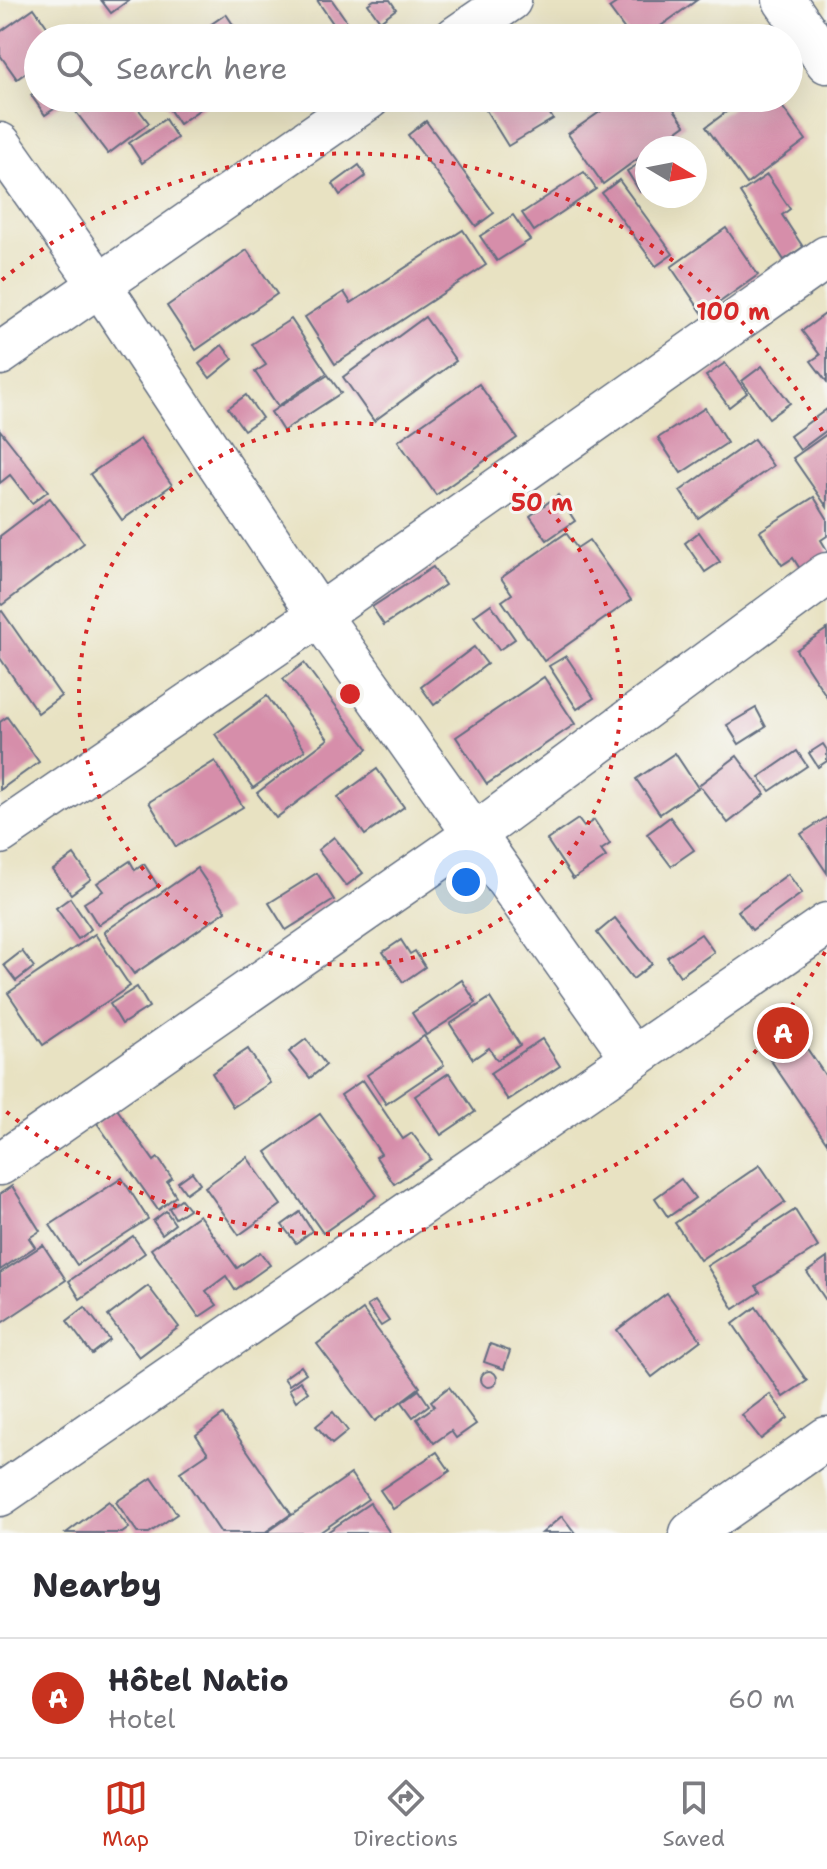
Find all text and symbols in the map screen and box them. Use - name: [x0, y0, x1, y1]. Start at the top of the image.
- search box: [24, 24, 803, 112]
- icon: search: [52, 46, 96, 90]
- text: Search here: [116, 48, 287, 89]
- north arrow: [635, 136, 707, 208]
- text: 100 m: [696, 296, 770, 328]
- text: 50 m: [511, 487, 573, 519]
- centre of rings: [336, 680, 364, 708]
- your location: [446, 862, 486, 902]
- pin: A: [757, 1003, 809, 1063]
- text: Nearby: [32, 1562, 162, 1608]
- text: Hôtel Natio: [108, 1660, 289, 1701]
- text: A: [48, 1681, 68, 1716]
- text: 60 m: [728, 1681, 795, 1716]
- text: Hotel: [108, 1701, 175, 1736]
- tab: Map: [102, 1776, 149, 1853]
- tab: Directions: [353, 1776, 458, 1853]
- tab: Saved: [662, 1776, 725, 1853]

